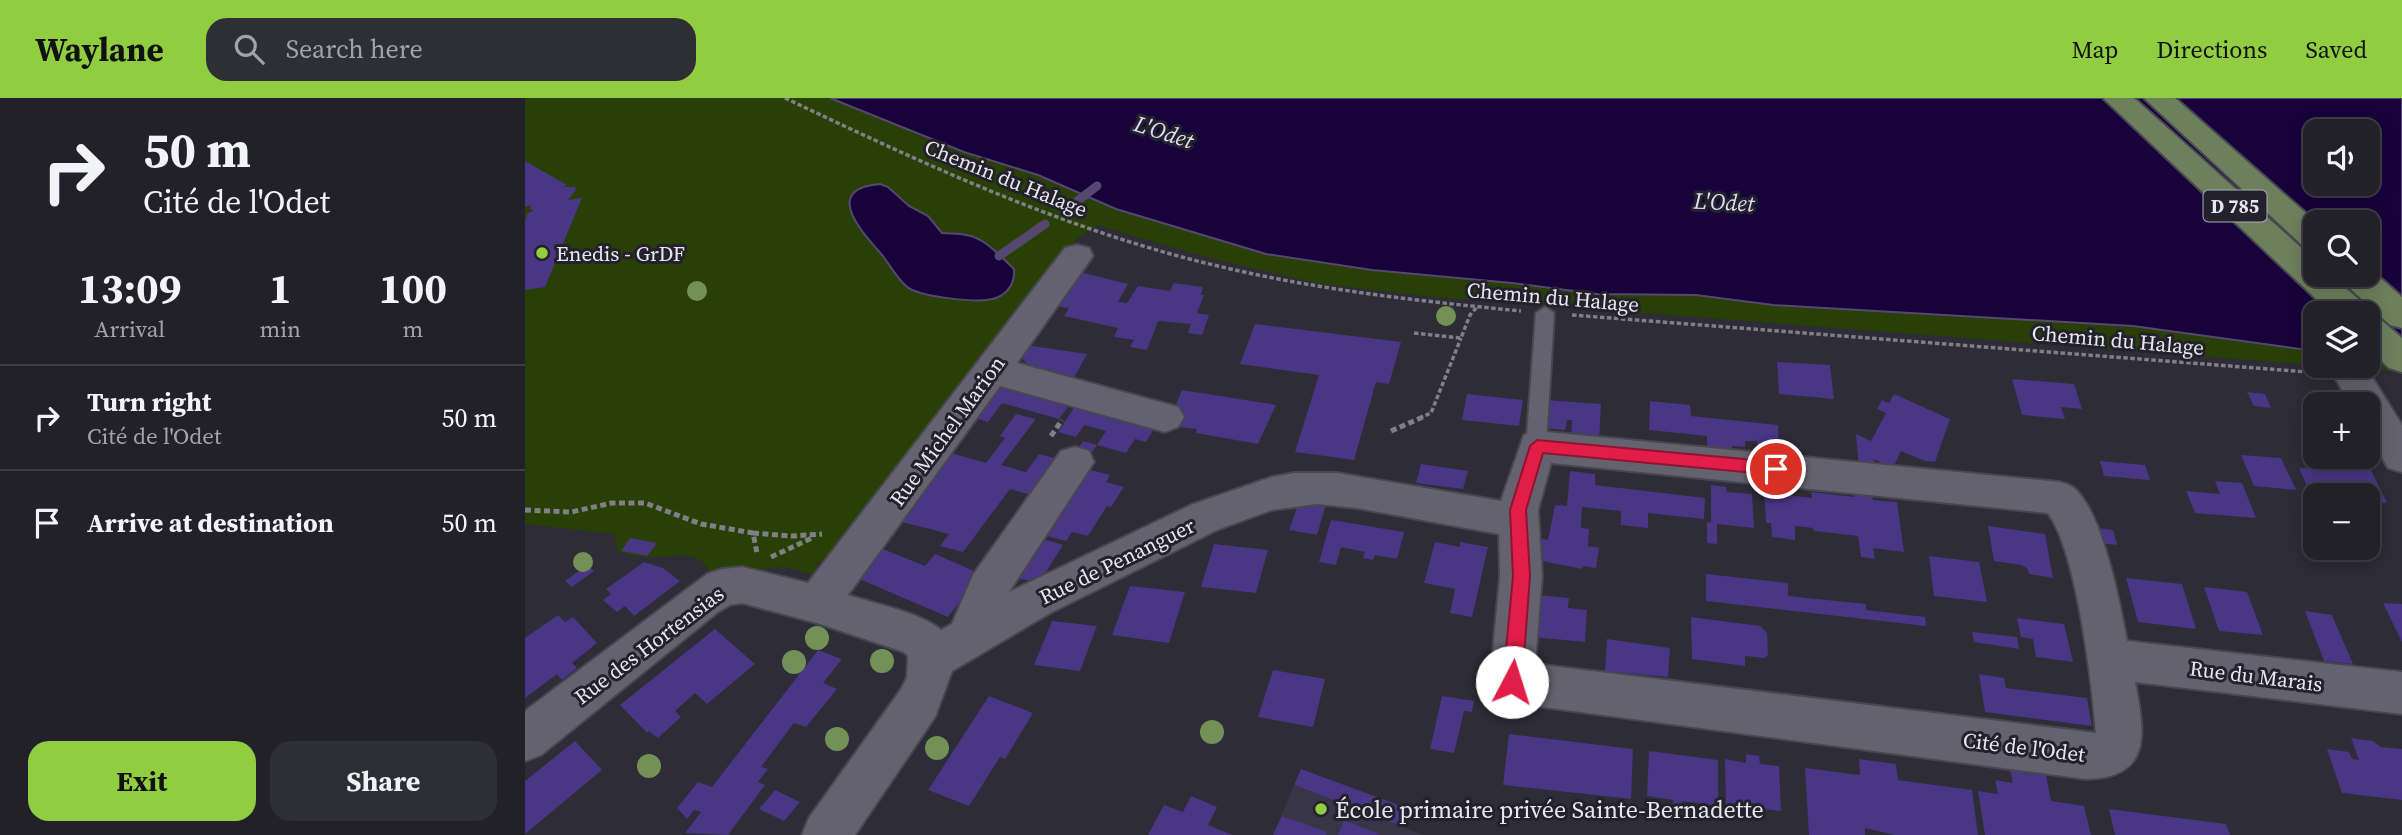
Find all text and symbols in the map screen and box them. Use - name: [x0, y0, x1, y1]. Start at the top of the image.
- search box: [206, 18, 696, 81]
- text: Waylane: [35, 27, 164, 72]
- icon: search: [230, 30, 268, 68]
- text: Search here: [286, 31, 423, 67]
- text: Map: [2071, 33, 2118, 66]
- text: Directions: [2156, 33, 2267, 66]
- text: Saved: [2305, 33, 2367, 66]
- water label: L'Odet: [1129, 107, 1199, 157]
- text: 50 m: [143, 116, 251, 183]
- map controls: [2303, 119, 2380, 560]
- button: sound: [2303, 119, 2380, 196]
- icon: right: [28, 126, 119, 217]
- street label: Chemin du Halage: [920, 132, 1092, 224]
- text: Cité de l'Odet: [143, 180, 330, 224]
- water label: L'Odet: [1692, 184, 1757, 220]
- road number: D 785: [2203, 190, 2267, 222]
- button: search: [2303, 210, 2380, 287]
- place label: Enedis - GrDF: [556, 239, 685, 268]
- marker: Enedis - GrDF: [534, 245, 550, 261]
- text: 13:09: [78, 259, 182, 317]
- text: 1: [269, 259, 292, 317]
- text: 100: [379, 259, 447, 317]
- street label: Chemin du Halage: [1466, 275, 1640, 319]
- button: layers: [2303, 301, 2380, 378]
- text: Arrival: [94, 313, 165, 345]
- text: min: [259, 313, 301, 345]
- text: m: [403, 313, 423, 345]
- street label: Chemin du Halage: [2031, 318, 2205, 362]
- street label: Rue Michel Marion: [883, 350, 1012, 512]
- text: Turn right: [87, 384, 211, 420]
- button: +: [2303, 392, 2380, 469]
- icon: right: [28, 399, 66, 437]
- text: 50 m: [442, 400, 497, 436]
- text: Cité de l'Odet: [87, 420, 222, 452]
- pin: [1746, 439, 1806, 499]
- icon: arrive: [1757, 450, 1795, 488]
- button: −: [2303, 483, 2380, 560]
- icon: arrive: [28, 504, 66, 542]
- text: Arrive at destination: [87, 505, 334, 541]
- text: 50 m: [442, 505, 497, 541]
- street label: Rue de Penanguer: [1034, 511, 1200, 611]
- street label: Rue des Hortensias: [568, 579, 730, 711]
- position arrow: [1475, 645, 1549, 719]
- street label: Rue du Marais: [2188, 653, 2324, 699]
- street label: Cité de l'Odet: [1961, 725, 2087, 769]
- button: Exit: [28, 741, 256, 821]
- button: Share: [270, 741, 497, 821]
- place label: École primaire privée Sainte-Bernadette: [1335, 793, 1764, 826]
- marker: École primaire privée Sainte-Bernadette: [1313, 801, 1329, 817]

